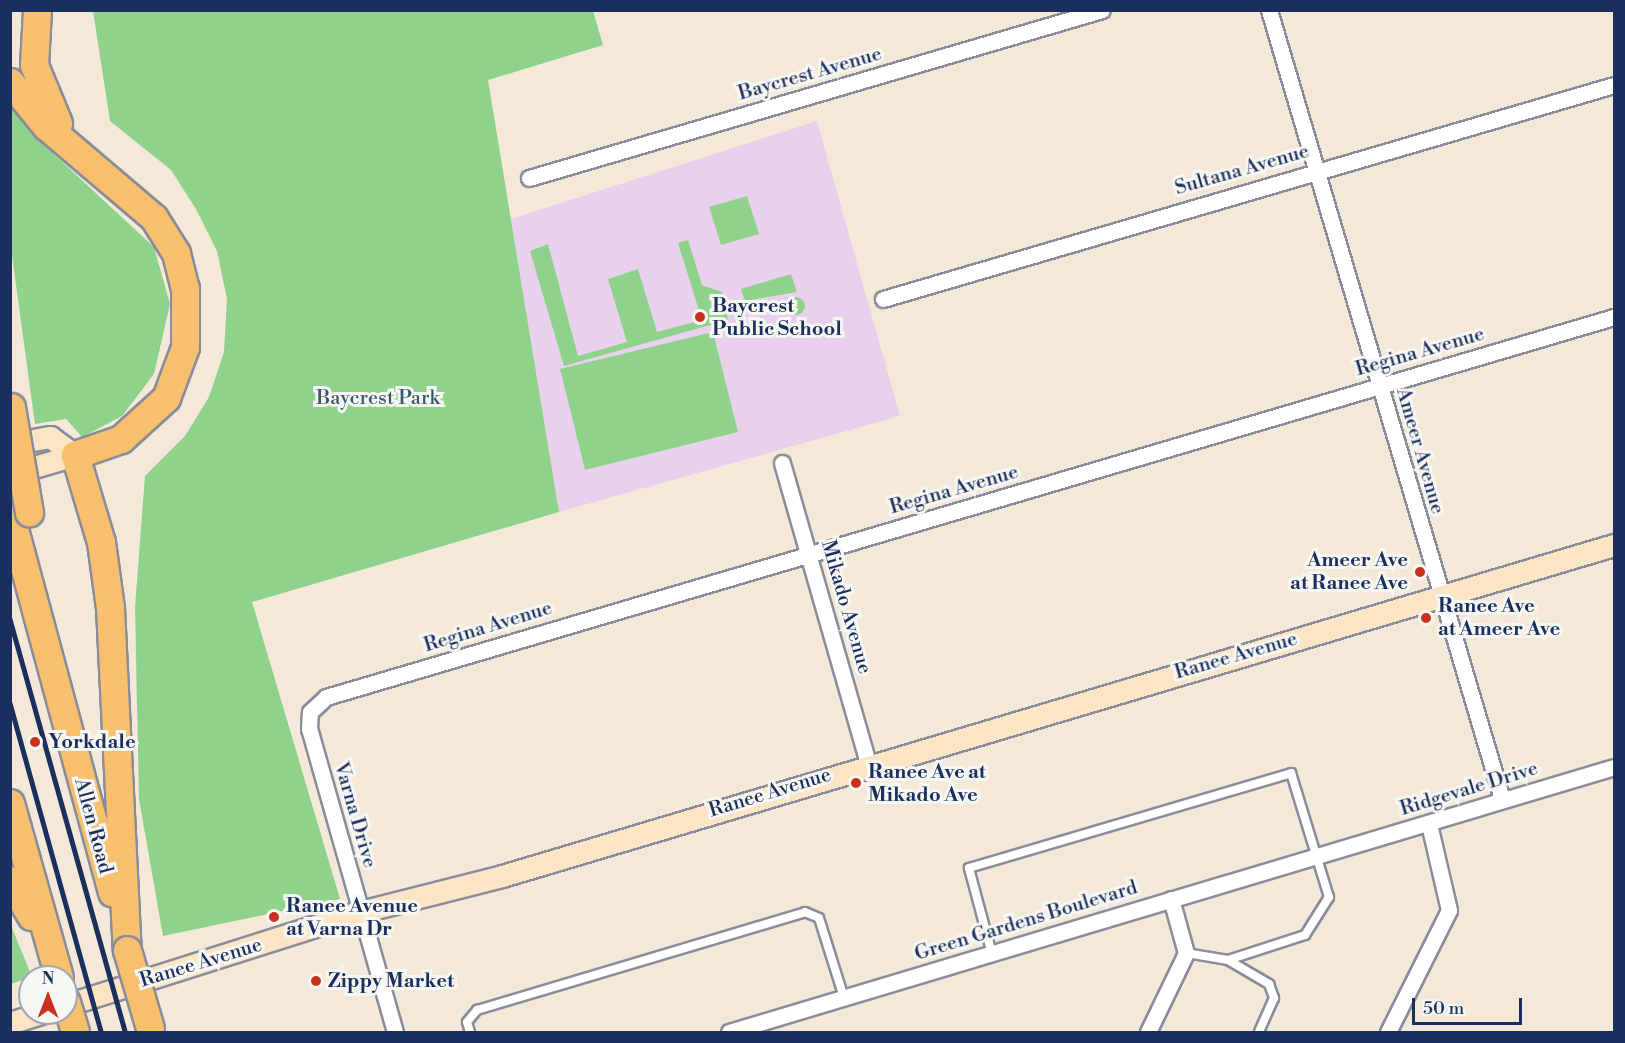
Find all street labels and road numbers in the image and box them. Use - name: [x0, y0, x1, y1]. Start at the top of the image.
- street label: Baycrest Avenue: [736, 42, 884, 106]
- street label: Sultana Avenue: [1172, 139, 1312, 201]
- street label: Regina Avenue: [1353, 322, 1487, 382]
- street label: Ameer Avenue: [1391, 385, 1449, 517]
- street label: Regina Avenue: [887, 460, 1021, 520]
- street label: Mikado Avenue: [815, 537, 877, 677]
- street label: Regina Avenue: [421, 596, 555, 658]
- street label: Ranee Avenue: [1172, 627, 1300, 685]
- street label: Ridgevale Drive: [1397, 757, 1541, 821]
- street label: Varna Drive: [328, 759, 382, 871]
- street label: Ranee Avenue: [706, 763, 834, 823]
- street label: Allen Road: [69, 776, 117, 876]
- street label: Green Gardens Boulevard: [912, 876, 1140, 966]
- street label: Ranee Avenue: [137, 933, 265, 993]

